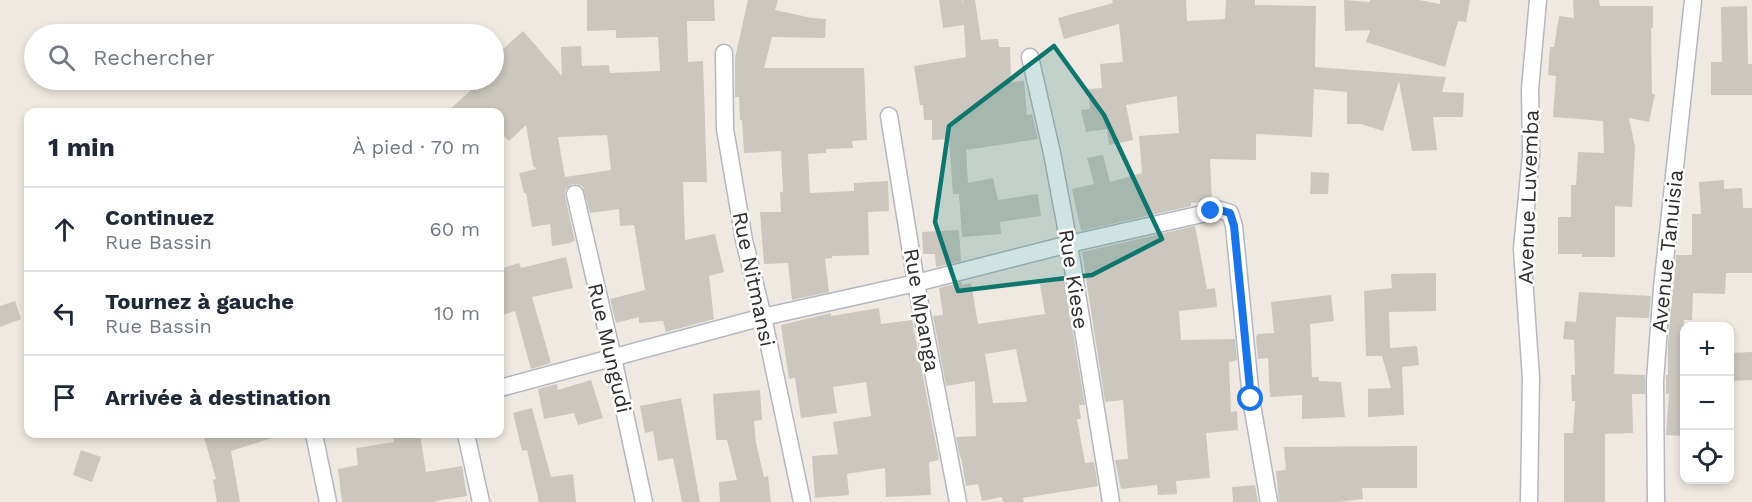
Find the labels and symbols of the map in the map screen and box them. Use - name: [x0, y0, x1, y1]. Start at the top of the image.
- street label: Avenue Luvemba: [1512, 109, 1544, 285]
- street label: Avenue Tanuisia: [1646, 168, 1688, 334]
- route end: [1197, 197, 1223, 223]
- street label: Rue Nitmansi: [727, 209, 781, 349]
- street label: Rue Kiese: [1054, 227, 1094, 331]
- street label: Rue Mpanga: [899, 246, 945, 374]
- street label: Rue Mungudi: [583, 281, 637, 415]
- route start: [1237, 385, 1263, 411]

